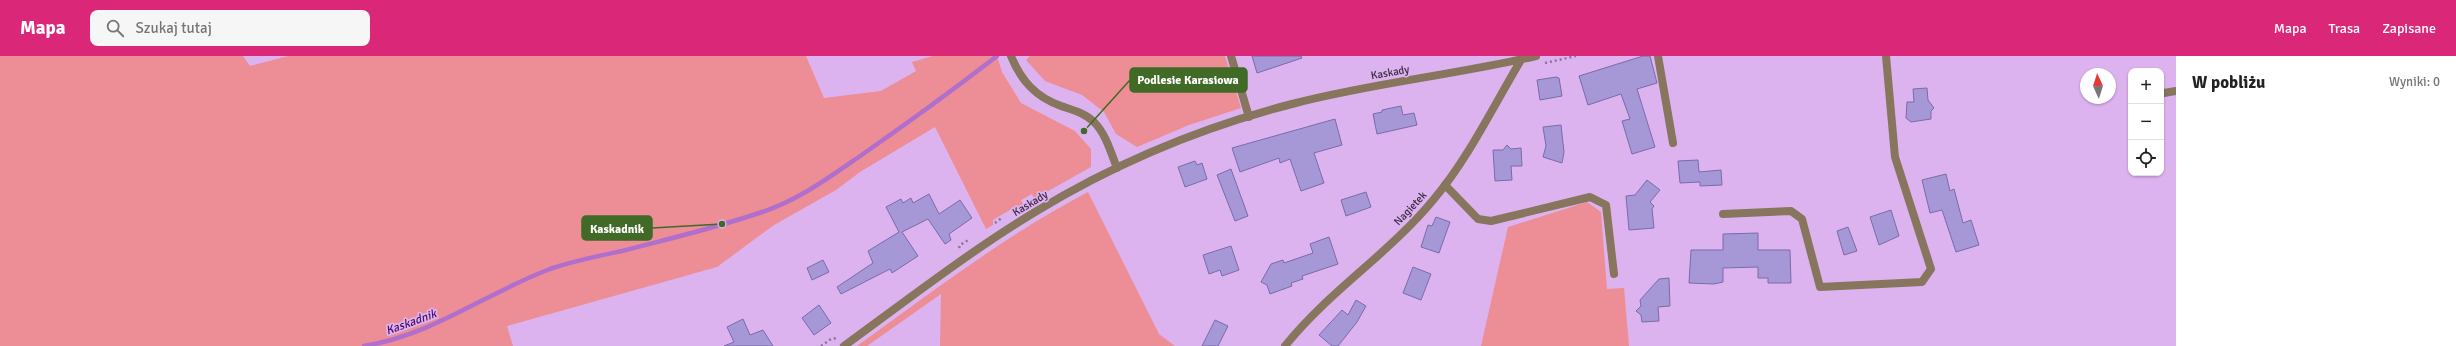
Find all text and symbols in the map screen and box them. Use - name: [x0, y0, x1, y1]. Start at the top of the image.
- search box: [90, 10, 370, 46]
- text: Mapa: [20, 16, 66, 40]
- icon: search: [104, 17, 126, 39]
- text: Szukaj tutaj: [136, 19, 212, 37]
- text: Mapa: [2274, 20, 2307, 37]
- text: Trasa: [2329, 20, 2360, 37]
- text: Zapisane: [2382, 20, 2436, 37]
- street label: Kaskady: [1370, 63, 1411, 82]
- callout: Podlesie Karasiowa: [1130, 68, 1247, 92]
- north arrow: [2080, 68, 2116, 104]
- map controls: [2128, 68, 2164, 176]
- button: +: [2128, 68, 2164, 104]
- text: W pobliżu: [2192, 72, 2265, 93]
- text: Podlesie Karasiowa: [1137, 73, 1239, 88]
- text: Wyniki: 0: [2389, 74, 2440, 90]
- button: −: [2128, 104, 2164, 140]
- button: locate: [2128, 140, 2164, 176]
- street label: Kaskady: [1010, 187, 1051, 219]
- street label: Nagietek: [1391, 188, 1430, 228]
- callout: Kaskadnik: [582, 216, 652, 240]
- text: Kaskadnik: [590, 222, 645, 237]
- water label: Kaskadnik: [384, 306, 439, 339]

